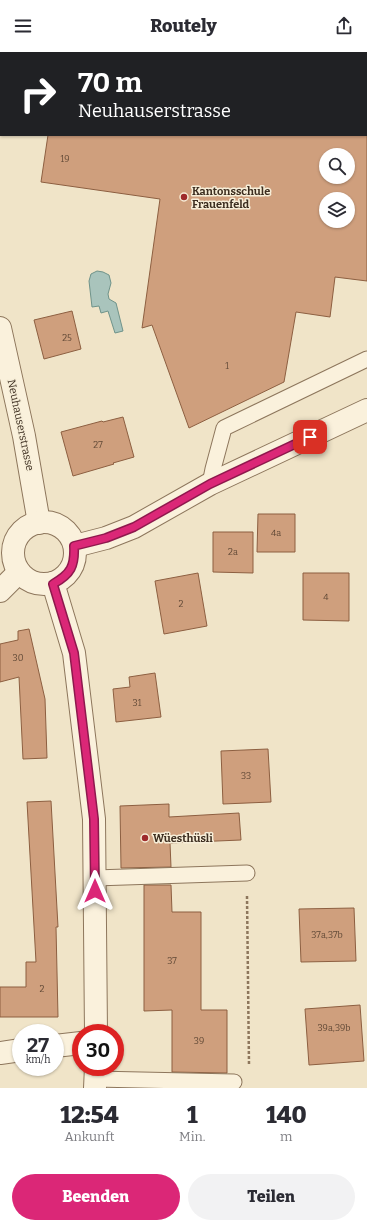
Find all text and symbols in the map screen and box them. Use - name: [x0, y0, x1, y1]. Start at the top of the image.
- icon: menu: [12, 15, 34, 37]
- text: Routely: [150, 15, 217, 37]
- icon: share: [333, 15, 355, 37]
- text: 70 m: [78, 66, 142, 99]
- icon: right: [12, 68, 64, 120]
- text: Neuhauserstrasse: [78, 100, 231, 122]
- map controls: [319, 148, 355, 228]
- button: search: [319, 148, 355, 184]
- house number: 19: [61, 154, 69, 164]
- place label: Kantonsschule Frauenfeld: [192, 185, 270, 211]
- marker: Kantonsschule Frauenfeld: [179, 192, 189, 202]
- button: layers: [319, 192, 355, 228]
- house number: 25: [62, 333, 72, 343]
- house number: 1: [225, 361, 229, 371]
- street label: Neuhauserstrasse: [4, 378, 37, 472]
- pin: [293, 420, 327, 454]
- icon: arrive: [299, 426, 321, 448]
- house number: 27: [93, 440, 103, 450]
- house number: 4a: [271, 528, 281, 538]
- house number: 2a: [228, 547, 238, 557]
- house number: 4: [323, 592, 329, 602]
- house number: 2: [179, 599, 184, 609]
- house number: 30: [13, 653, 24, 663]
- house number: 31: [133, 698, 142, 708]
- house number: 33: [241, 771, 251, 781]
- place label: Wüesthüsli: [153, 832, 213, 845]
- marker: Wüesthüsli: [140, 833, 150, 843]
- position arrow: [74, 870, 116, 912]
- house number: 37a,37b: [311, 930, 343, 940]
- house number: 37: [167, 956, 177, 966]
- house number: 2: [40, 984, 45, 994]
- house number: 39a,39b: [317, 1023, 351, 1033]
- speed limit sign: 30: [72, 1024, 124, 1076]
- text: 27: [27, 1033, 49, 1057]
- house number: 39: [194, 1036, 204, 1046]
- text: km/h: [26, 1054, 50, 1066]
- text: 12:54: [60, 1101, 119, 1129]
- text: 1: [187, 1101, 198, 1129]
- text: 140: [266, 1101, 307, 1129]
- text: Ankunft: [65, 1129, 115, 1144]
- text: Min.: [179, 1129, 206, 1144]
- text: m: [280, 1129, 292, 1144]
- button: Beenden: [12, 1174, 180, 1220]
- button: Teilen: [188, 1174, 355, 1220]

